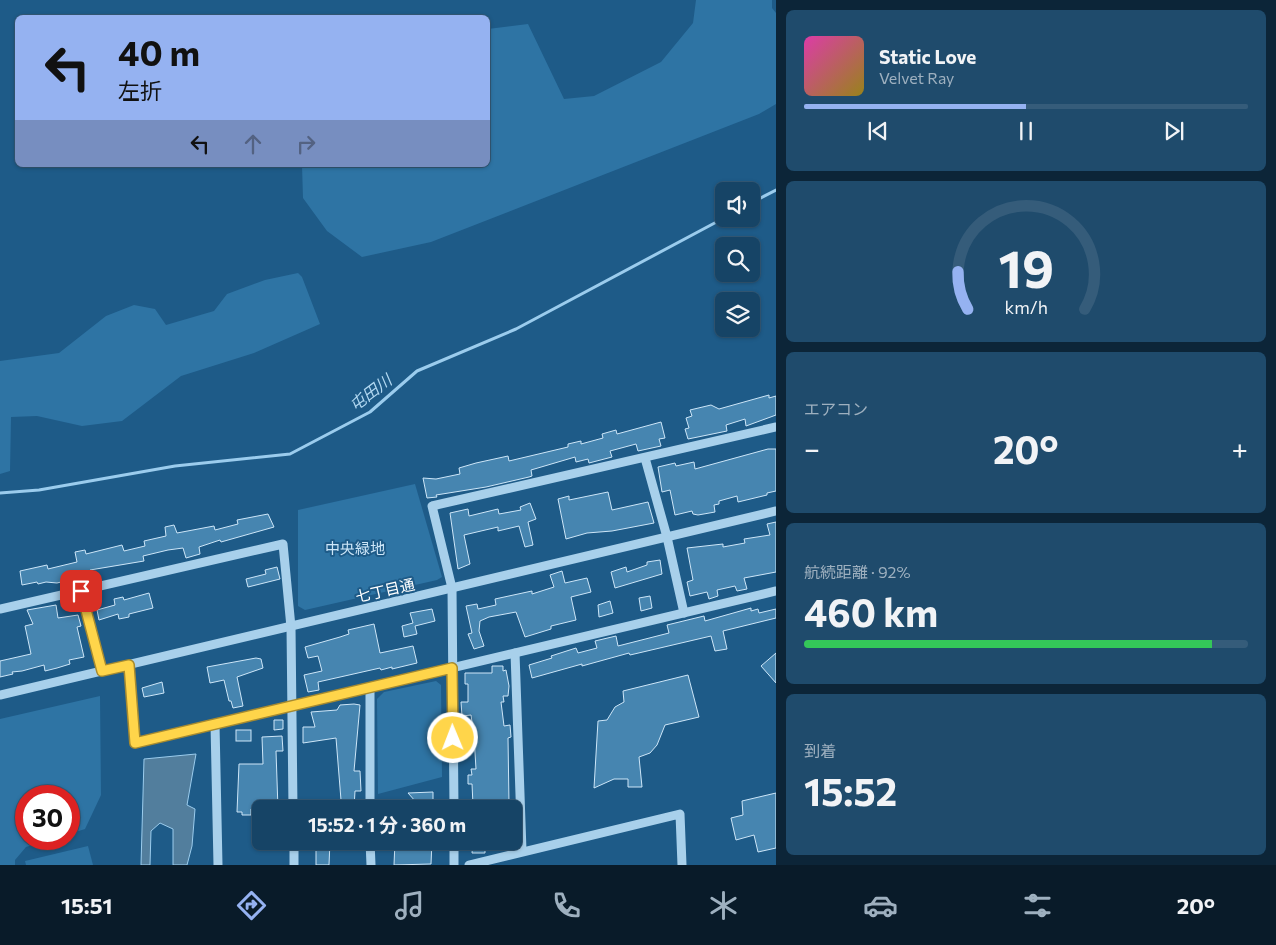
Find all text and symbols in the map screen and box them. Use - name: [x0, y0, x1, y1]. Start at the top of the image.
- text: 40 m: [118, 30, 200, 73]
- icon: left: [35, 35, 100, 100]
- text: Static Love: [879, 45, 976, 68]
- text: Velvet Ray: [879, 68, 954, 87]
- text: 左折: [118, 77, 162, 104]
- icon: previous: [864, 117, 892, 145]
- icon: pause: [1012, 117, 1040, 145]
- icon: next: [1160, 117, 1188, 145]
- icon: left: [186, 130, 214, 158]
- icon: ahead: [239, 130, 267, 158]
- icon: right: [292, 130, 320, 158]
- map controls: [715, 182, 760, 337]
- button: sound: [715, 182, 760, 227]
- text: 19: [998, 235, 1054, 299]
- button: search: [715, 237, 760, 282]
- button: layers: [715, 292, 760, 337]
- text: km/h: [1004, 296, 1048, 318]
- water label: 屯田川: [345, 369, 396, 414]
- text: エアコン: [804, 399, 868, 418]
- text: 20°: [993, 425, 1059, 472]
- text: −: [804, 431, 820, 465]
- text: +: [1232, 431, 1248, 465]
- park label: 中央緑地: [325, 539, 385, 557]
- text: 航続距離 · 92%: [804, 562, 911, 581]
- pin: [60, 570, 102, 612]
- street label: 七丁目通: [354, 574, 416, 606]
- icon: arrive: [67, 577, 95, 605]
- text: 460 km: [804, 588, 938, 635]
- position arrow: [426, 711, 478, 763]
- text: 到着: [804, 741, 836, 760]
- text: 15:52: [804, 767, 897, 814]
- speed limit sign: 30: [15, 785, 80, 850]
- text: 15:52 · 1 分 · 360 m: [308, 813, 466, 836]
- icon: directions: [234, 888, 269, 923]
- icon: music: [392, 888, 427, 923]
- icon: phone: [549, 888, 584, 923]
- icon: climate: [706, 888, 741, 923]
- icon: car: [863, 888, 898, 923]
- icon: filters: [1020, 888, 1055, 923]
- text: 15:51: [61, 892, 112, 919]
- text: 20°: [1177, 892, 1215, 919]

